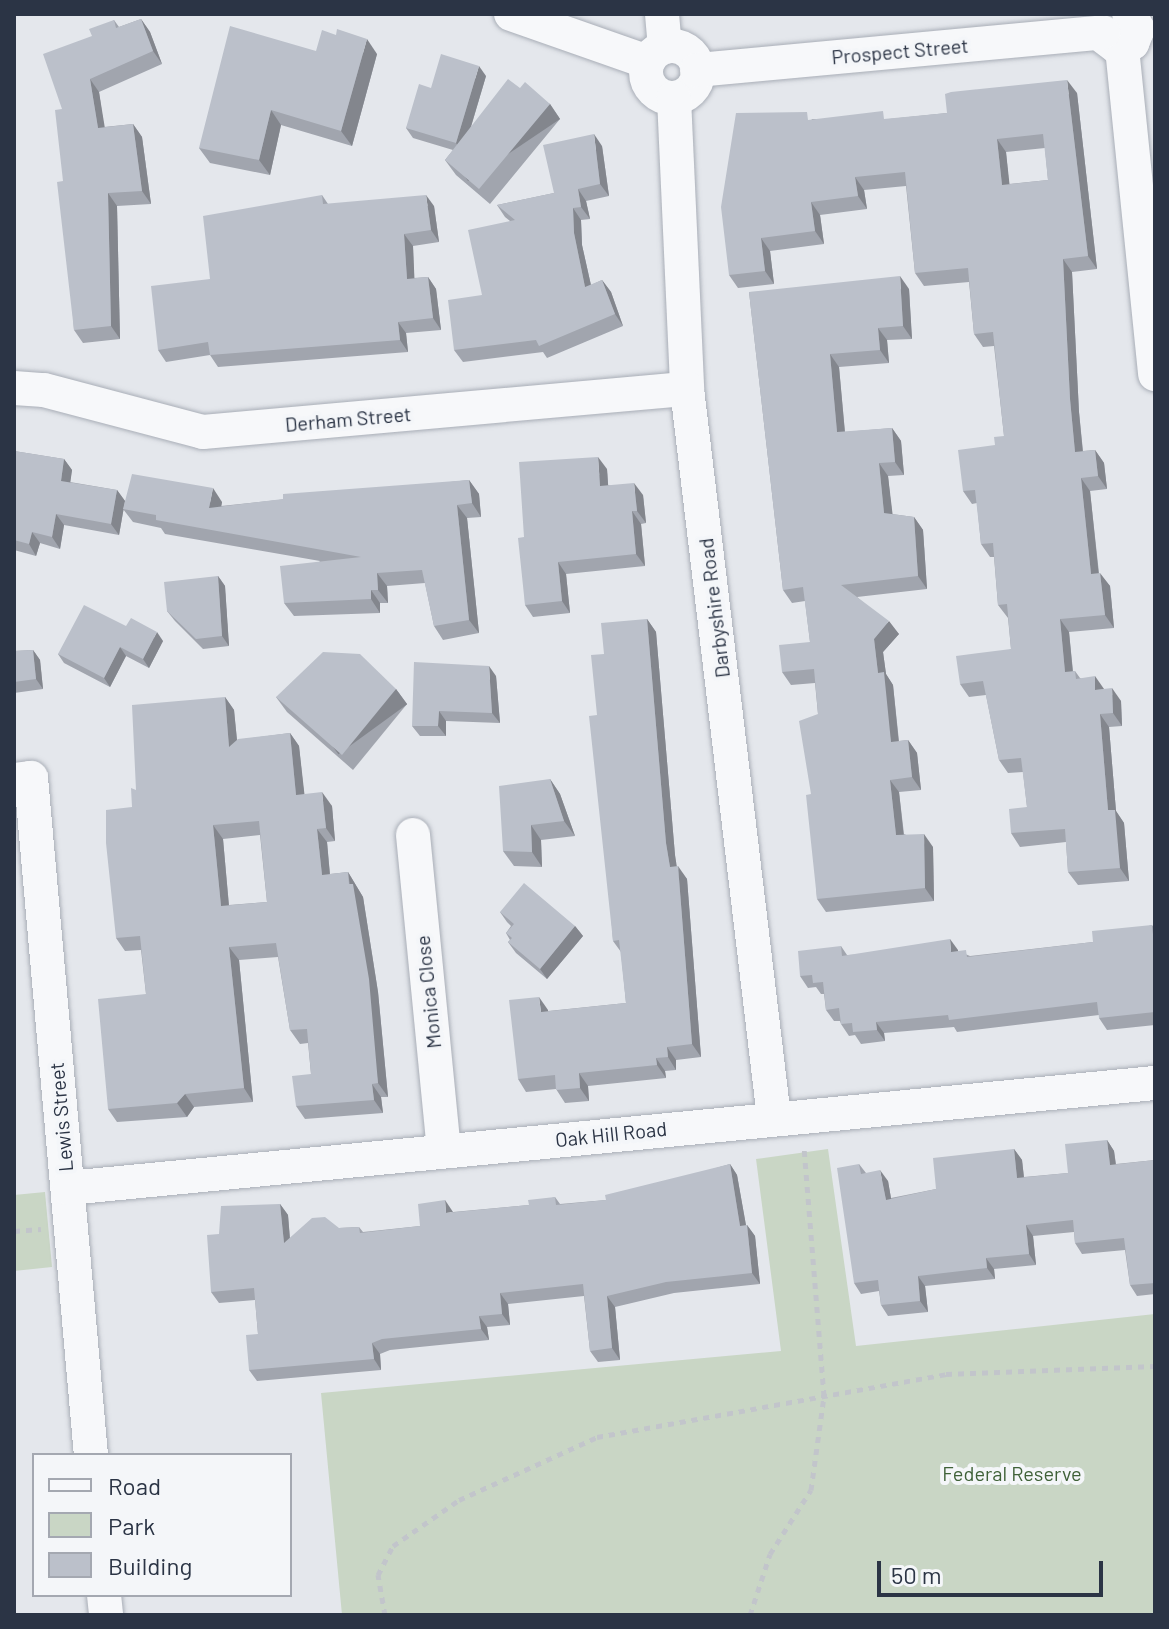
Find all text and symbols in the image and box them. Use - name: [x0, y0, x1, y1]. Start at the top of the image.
- street label: Prospect Street: [831, 33, 969, 69]
- street label: Derham Street: [284, 402, 412, 436]
- street label: Darbyshire Road: [694, 537, 734, 679]
- street label: Monica Close: [410, 934, 446, 1050]
- street label: Lewis Street: [44, 1061, 78, 1173]
- street label: Oak Hill Road: [554, 1116, 668, 1152]
- legend: [32, 1453, 292, 1597]
- park label: Federal Reserve: [942, 1461, 1082, 1485]
- text: Road: [108, 1471, 161, 1500]
- text: Park: [108, 1511, 155, 1540]
- scale bar: [881, 1545, 1107, 1595]
- text: Building: [108, 1551, 192, 1580]
- text: 50 m: [891, 1560, 942, 1589]

